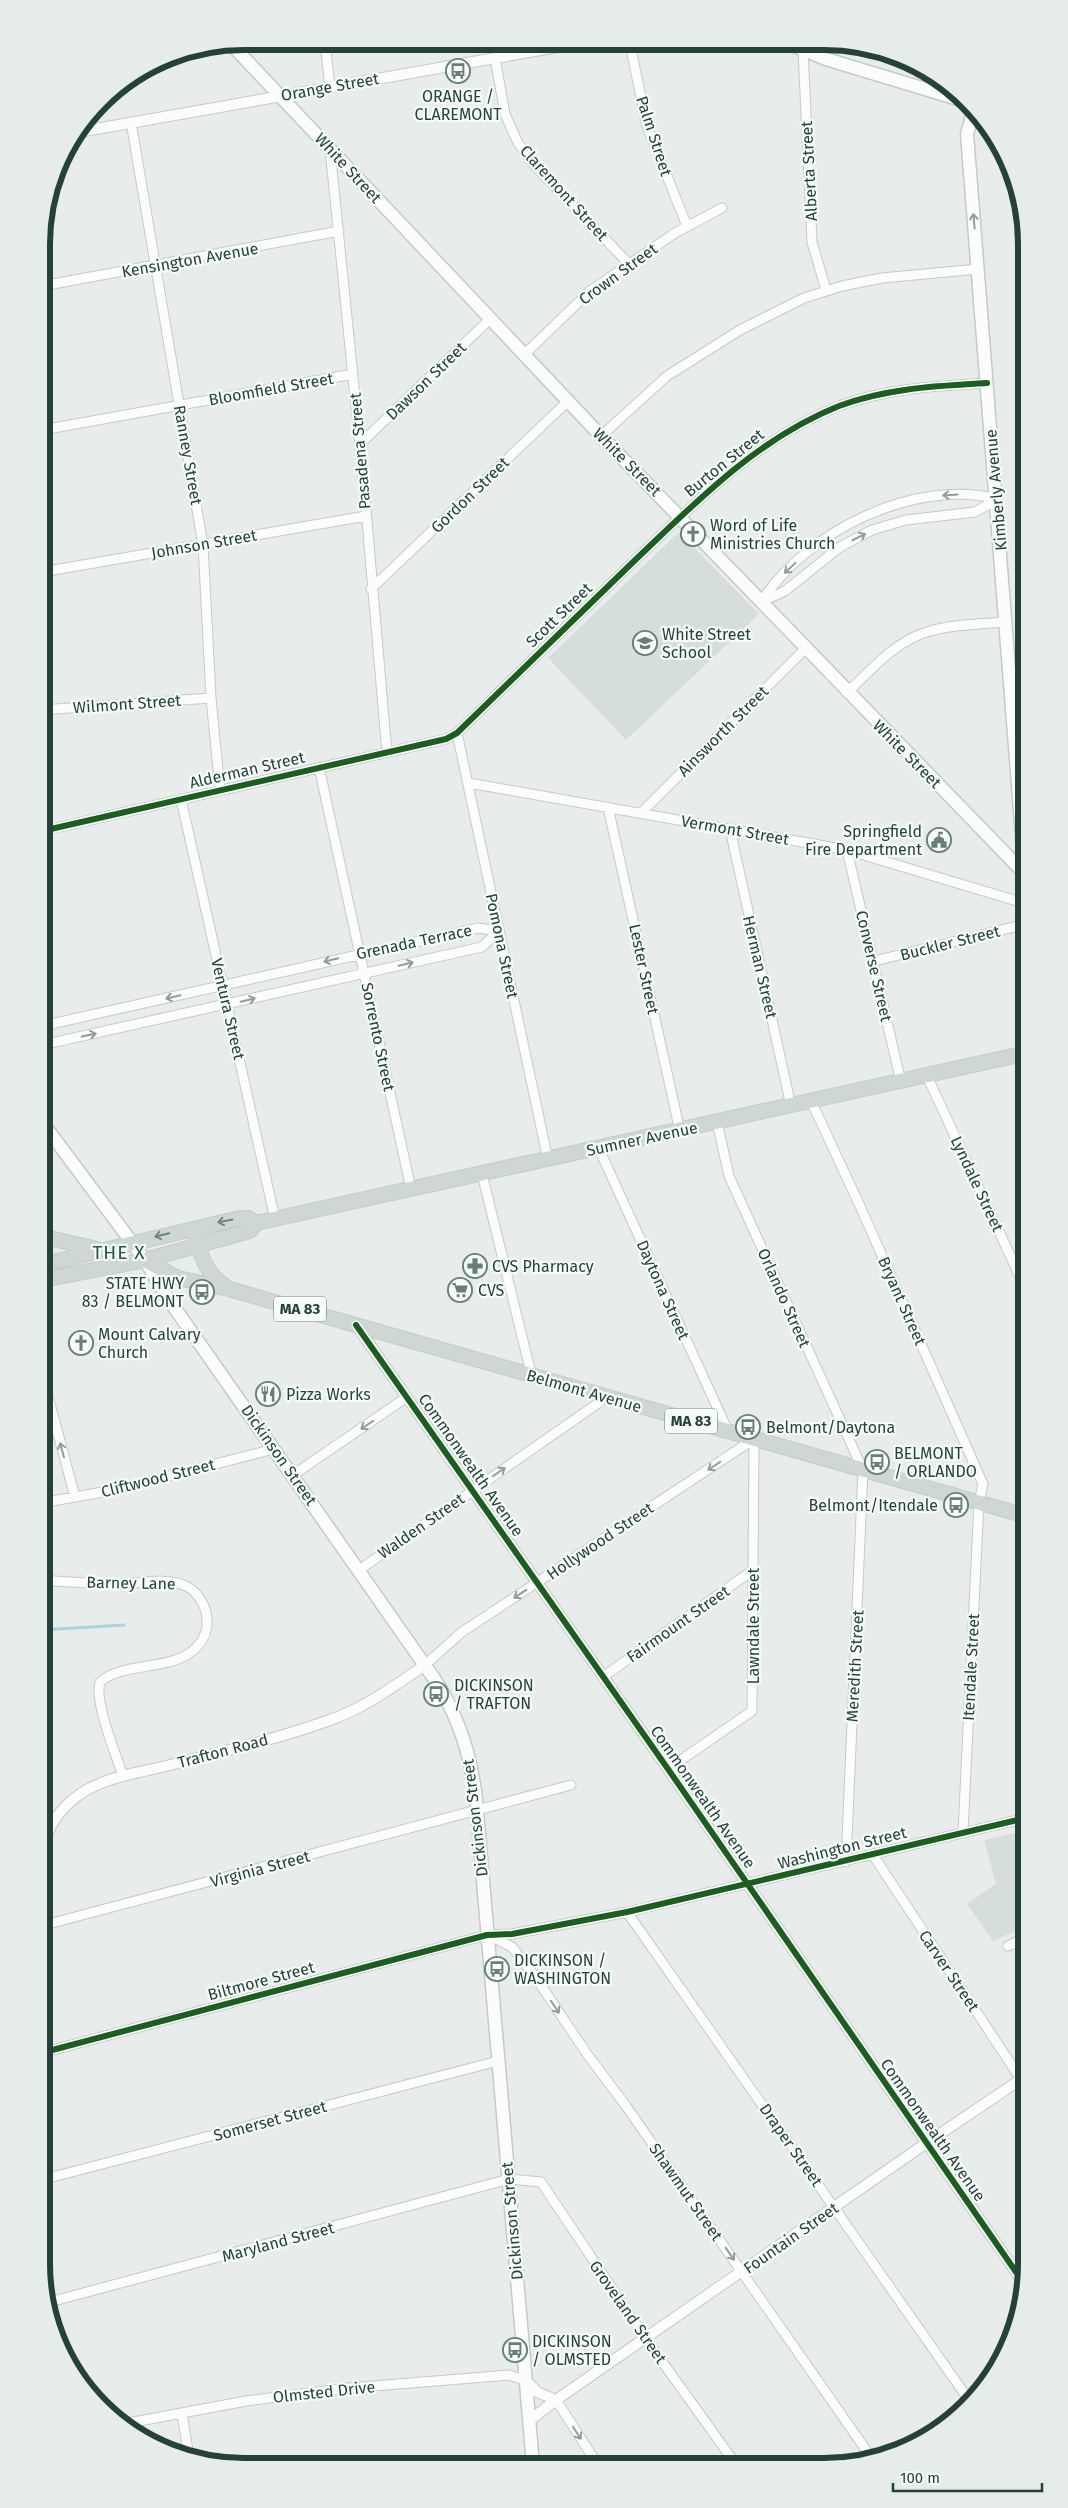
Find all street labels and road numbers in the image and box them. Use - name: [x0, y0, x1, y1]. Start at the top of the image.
- street label: Orange Street: [280, 69, 381, 105]
- street label: Palm Street: [632, 94, 676, 179]
- street label: Alberta Street: [797, 120, 821, 222]
- street label: White Street: [311, 129, 385, 207]
- street label: Claremont Street: [516, 141, 612, 245]
- street label: Kensington Avenue: [120, 239, 260, 281]
- street label: Crown Street: [575, 239, 661, 309]
- street label: Dawson Street: [382, 338, 470, 424]
- street label: Bloomfield Street: [207, 369, 335, 409]
- street label: Pasadena Street: [345, 392, 375, 510]
- street label: Ranney Street: [170, 404, 206, 507]
- street label: White Street: [589, 424, 665, 500]
- street label: Burton Street: [680, 425, 768, 501]
- street label: Kimberly Avenue: [981, 429, 1011, 551]
- street label: Gordon Street: [427, 453, 513, 537]
- street label: Johnson Street: [150, 525, 258, 563]
- street label: Scott Street: [522, 579, 596, 651]
- street label: Ainsworth Street: [674, 682, 772, 780]
- street label: Wilmont Street: [72, 691, 182, 717]
- street label: White Street: [869, 716, 945, 792]
- street label: Alderman Street: [188, 747, 307, 792]
- street label: Vermont Street: [680, 811, 791, 849]
- street label: Pomona Street: [482, 892, 522, 1000]
- street label: Converse Street: [852, 909, 896, 1024]
- street label: Herman Street: [739, 914, 781, 1021]
- street label: Grenada Terrace: [354, 920, 474, 964]
- street label: Buckler Street: [898, 921, 1002, 965]
- street label: Lester Street: [625, 922, 663, 1016]
- street label: Ventura Street: [207, 956, 249, 1062]
- street label: Sorrento Street: [357, 981, 399, 1093]
- street label: Sumner Avenue: [585, 1118, 699, 1160]
- street label: Lyndale Street: [947, 1133, 1008, 1235]
- street label: Daytona Street: [633, 1237, 694, 1343]
- street label: Orlando Street: [754, 1245, 814, 1351]
- street label: Bryant Street: [874, 1254, 930, 1348]
- road number: MA 83: [274, 1296, 326, 1322]
- street label: Belmont Avenue: [524, 1366, 644, 1416]
- street label: Commonwealth Avenue: [414, 1390, 528, 1540]
- street label: Dickinson Street: [237, 1401, 321, 1509]
- road number: MA 83: [665, 1408, 717, 1434]
- street label: Cliftwood Street: [99, 1455, 217, 1501]
- street label: Walden Street: [374, 1489, 468, 1563]
- street label: Hollywood Street: [543, 1498, 657, 1584]
- street label: Lawndale Street: [744, 1568, 763, 1684]
- street label: Barney Lane: [86, 1573, 176, 1593]
- street label: Fairmount Street: [623, 1581, 733, 1667]
- street label: Meredith Street: [843, 1609, 867, 1723]
- street label: Itendale Street: [959, 1613, 983, 1721]
- street label: Commonwealth Avenue: [646, 1722, 760, 1872]
- street label: Trafton Road: [176, 1730, 270, 1772]
- street label: Dickinson Street: [458, 1758, 492, 1878]
- street label: Washington Street: [776, 1823, 909, 1873]
- street label: Virginia Street: [208, 1847, 312, 1891]
- street label: Carver Street: [915, 1927, 983, 2015]
- street label: Biltmore Street: [205, 1958, 317, 2004]
- street label: Commonwealth Avenue: [876, 2055, 990, 2205]
- street label: Somerset Street: [211, 2097, 329, 2145]
- street label: Draper Street: [755, 2100, 827, 2190]
- street label: Shawmut Street: [645, 2140, 727, 2245]
- street label: Dickinson Street: [497, 2161, 527, 2281]
- street label: Fountain Street: [740, 2198, 842, 2278]
- street label: Maryland Street: [220, 2218, 336, 2266]
- street label: Groveland Street: [585, 2257, 671, 2367]
- street label: Olmsted Drive: [272, 2377, 376, 2407]

